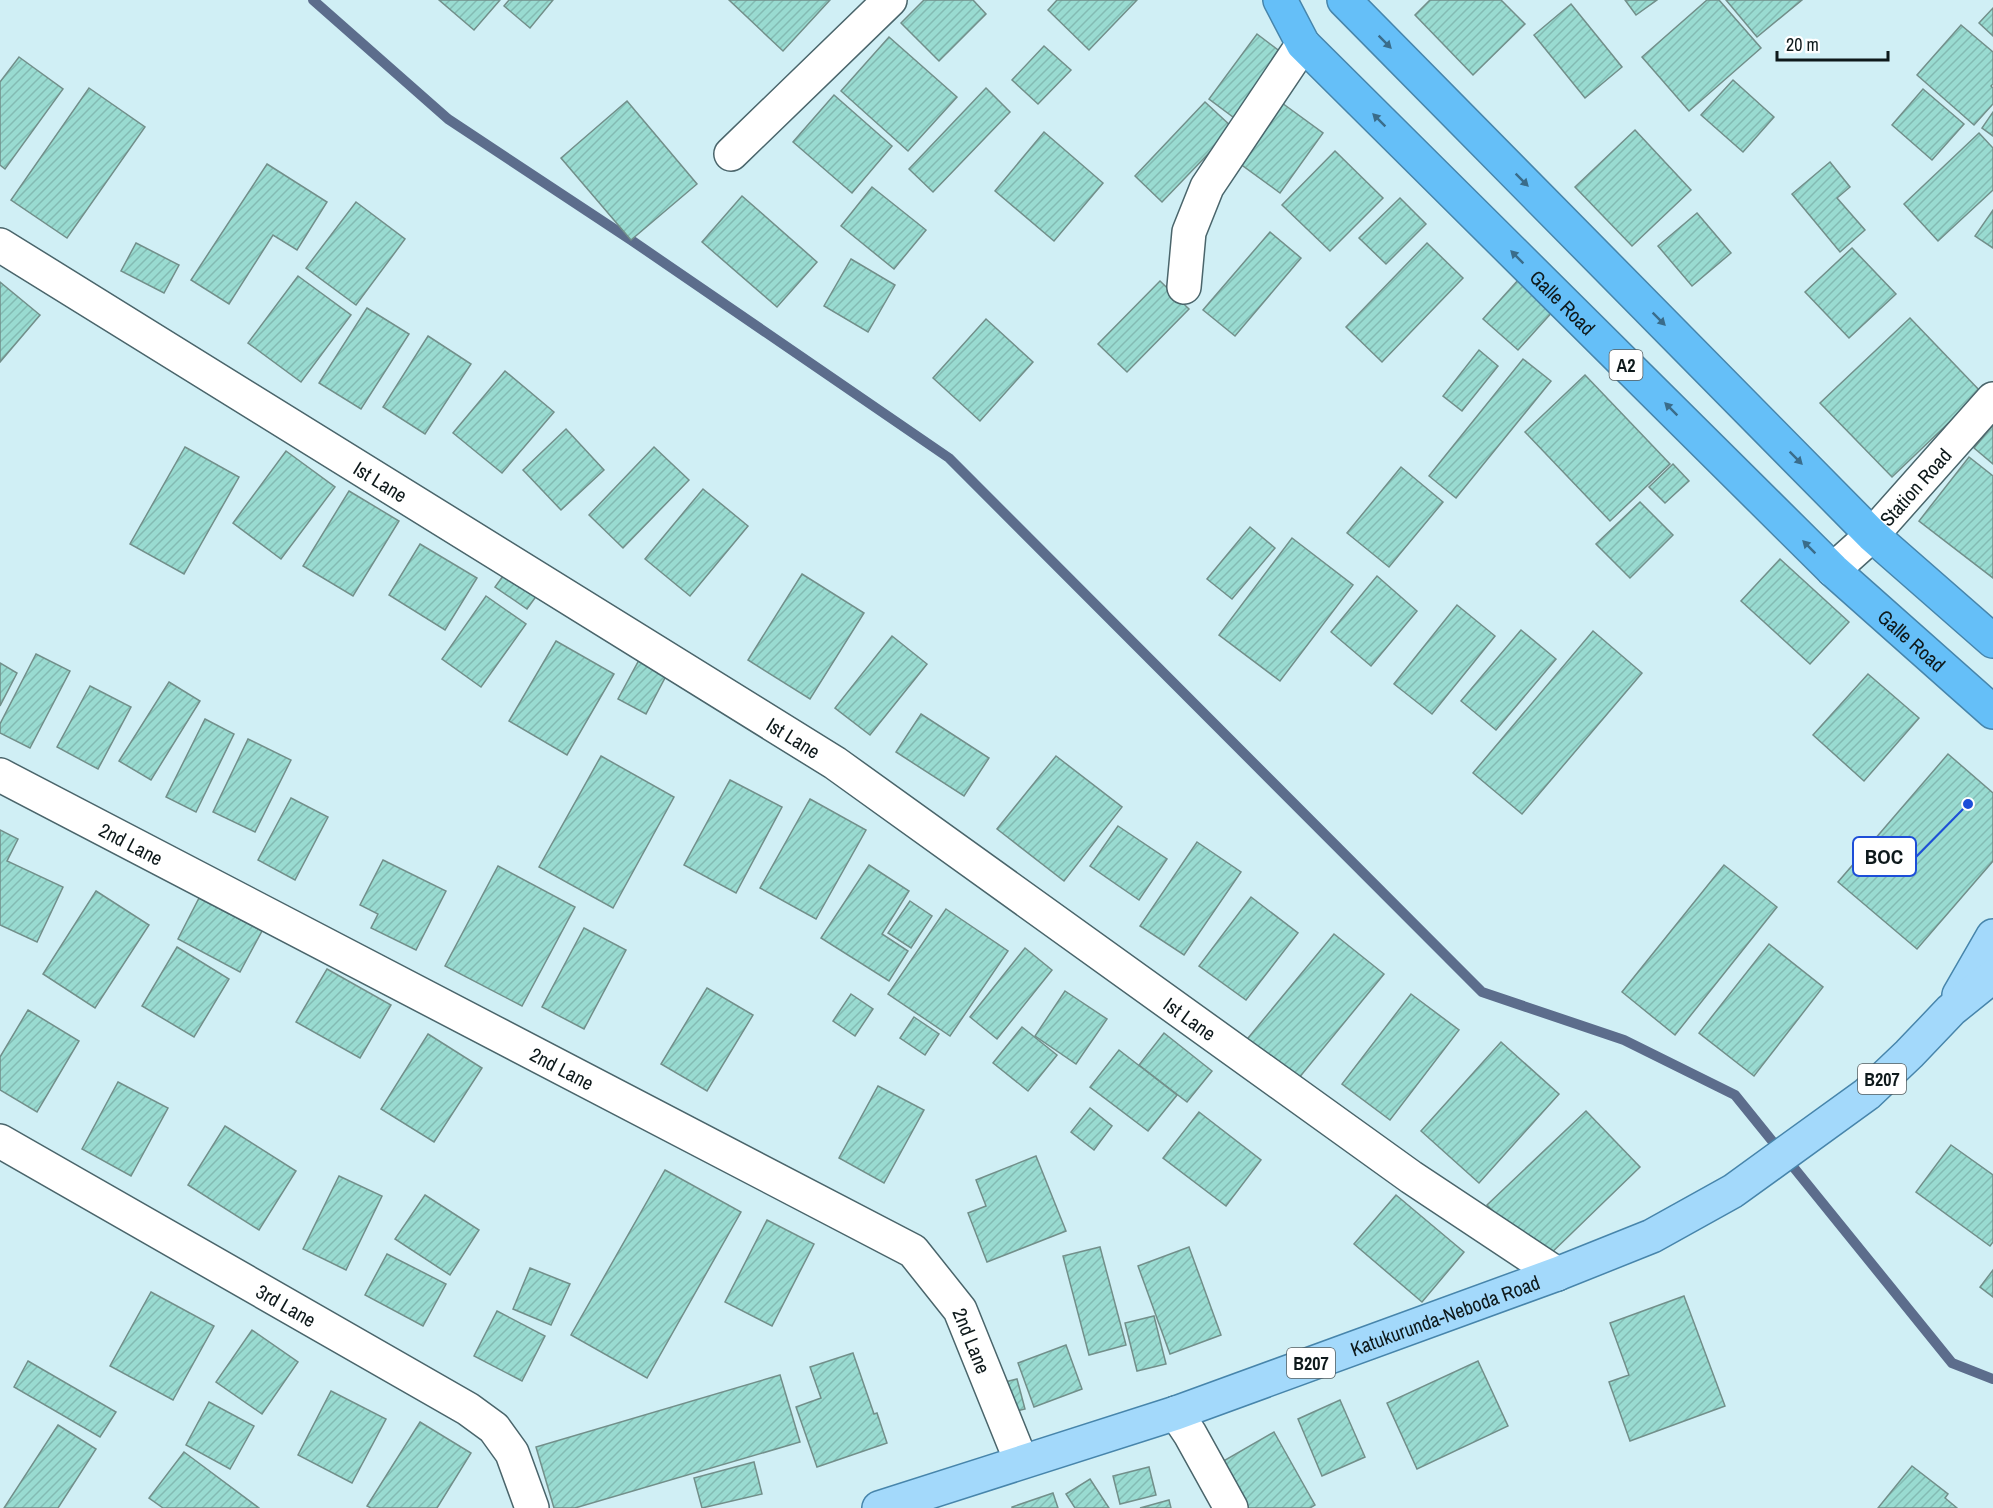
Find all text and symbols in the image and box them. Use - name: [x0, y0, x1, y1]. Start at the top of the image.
- scale bar: [1777, 24, 1888, 62]
- text: 20 m: [1786, 32, 1819, 57]
- one-way arrow: [1378, 34, 1392, 49]
- one-way arrow: [1372, 112, 1386, 127]
- one-way arrow: [1515, 173, 1529, 188]
- one-way arrow: [1511, 251, 1525, 265]
- street label: Galle Road: [1524, 264, 1602, 341]
- one-way arrow: [1652, 312, 1666, 327]
- road number: A2: [1610, 350, 1642, 380]
- one-way arrow: [1664, 403, 1678, 417]
- street label: Station Road: [1873, 442, 1957, 531]
- one-way arrow: [1789, 451, 1803, 466]
- street label: Ist Lane: [349, 454, 413, 508]
- one-way arrow: [1802, 540, 1816, 554]
- street label: Galle Road: [1872, 603, 1952, 677]
- street label: Ist Lane: [762, 711, 826, 764]
- street label: 2nd Lane: [95, 816, 168, 871]
- callout: BOC: [1853, 837, 1916, 876]
- text: BOC: [1865, 842, 1903, 871]
- street label: Ist Lane: [1159, 990, 1222, 1046]
- street label: 2nd Lane: [526, 1040, 599, 1096]
- road number: B207: [1858, 1064, 1906, 1094]
- street label: Katukurunda-Neboda Road: [1346, 1268, 1543, 1362]
- street label: 3rd Lane: [252, 1277, 321, 1333]
- street label: 2nd Lane: [947, 1304, 998, 1377]
- road number: B207: [1287, 1348, 1335, 1378]

